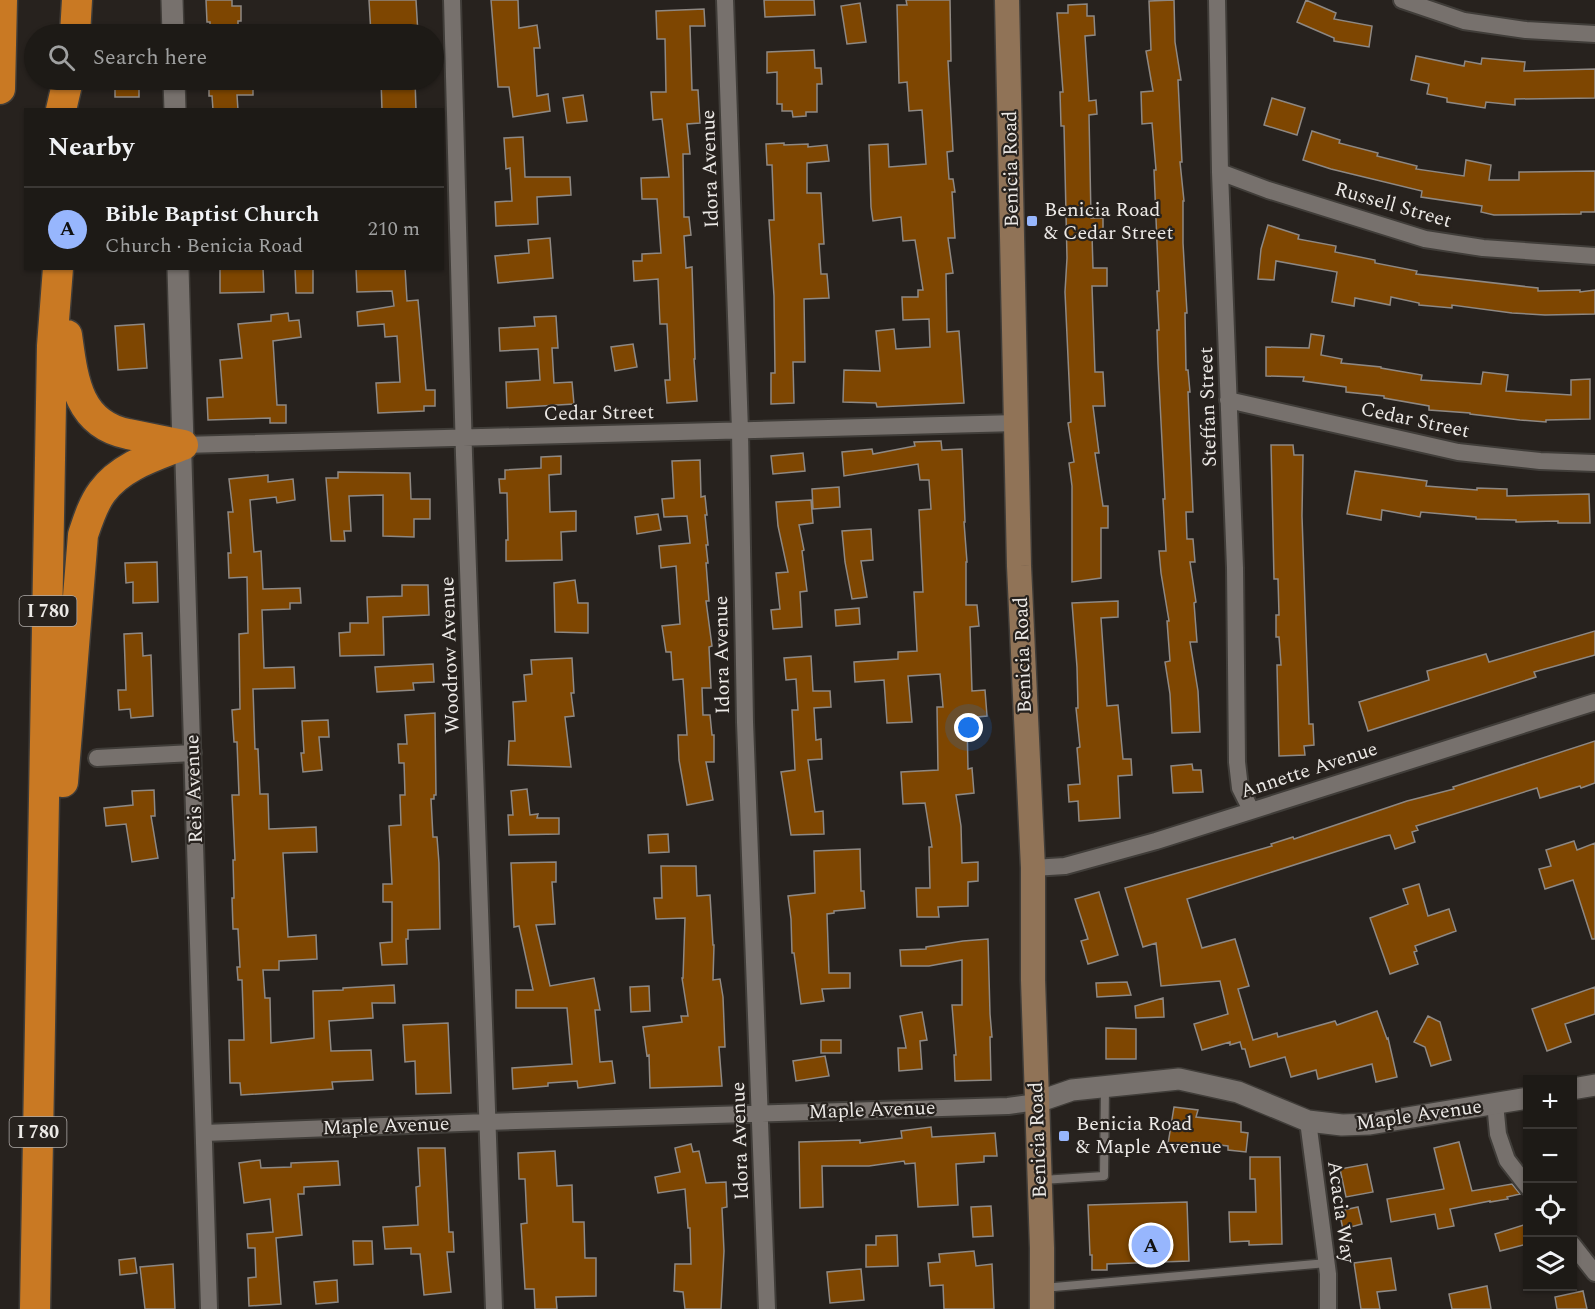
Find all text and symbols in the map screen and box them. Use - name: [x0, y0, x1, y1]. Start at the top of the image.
- search box: [24, 24, 444, 90]
- icon: search: [45, 41, 78, 74]
- text: Search here: [93, 41, 207, 74]
- street label: Idora Avenue: [693, 109, 727, 229]
- street label: Benicia Road: [995, 110, 1027, 228]
- text: Nearby: [48, 127, 134, 167]
- street label: Russell Street: [1331, 174, 1455, 236]
- place label: Benicia Road & Cedar Street: [1044, 195, 1173, 248]
- text: Bible Baptist Church: [105, 198, 319, 231]
- text: A: [60, 214, 75, 244]
- text: 210 m: [368, 214, 420, 244]
- marker: Benicia Road & Cedar Street: [1025, 214, 1039, 228]
- text: Church · Benicia Road: [105, 231, 303, 261]
- street label: Steffan Street: [1191, 346, 1225, 468]
- street label: Cedar Street: [1358, 394, 1472, 446]
- street label: Cedar Street: [543, 397, 655, 429]
- street label: Woodrow Avenue: [432, 576, 468, 734]
- street label: Idora Avenue: [706, 595, 738, 715]
- road number: I 780: [20, 596, 76, 626]
- street label: Benicia Road: [1006, 596, 1040, 714]
- your location: [954, 713, 983, 742]
- street label: Reis Avenue: [177, 734, 211, 844]
- street label: Annette Avenue: [1236, 734, 1382, 806]
- map controls: [1523, 1075, 1577, 1291]
- button: +: [1523, 1075, 1577, 1129]
- street label: Idora Avenue: [723, 1081, 757, 1201]
- street label: Benicia Road: [1021, 1081, 1055, 1199]
- street label: Maple Avenue: [1354, 1091, 1484, 1139]
- street label: Maple Avenue: [808, 1093, 936, 1127]
- street label: Maple Avenue: [322, 1109, 450, 1143]
- place label: Benicia Road & Maple Avenue: [1076, 1109, 1222, 1162]
- road number: I 780: [9, 1117, 66, 1147]
- marker: Benicia Road & Maple Avenue: [1057, 1129, 1071, 1143]
- button: −: [1523, 1129, 1577, 1183]
- street label: Acacia Way: [1319, 1159, 1363, 1267]
- button: locate: [1523, 1183, 1577, 1237]
- pin: A: [1132, 1222, 1170, 1268]
- button: layers: [1523, 1237, 1577, 1291]

